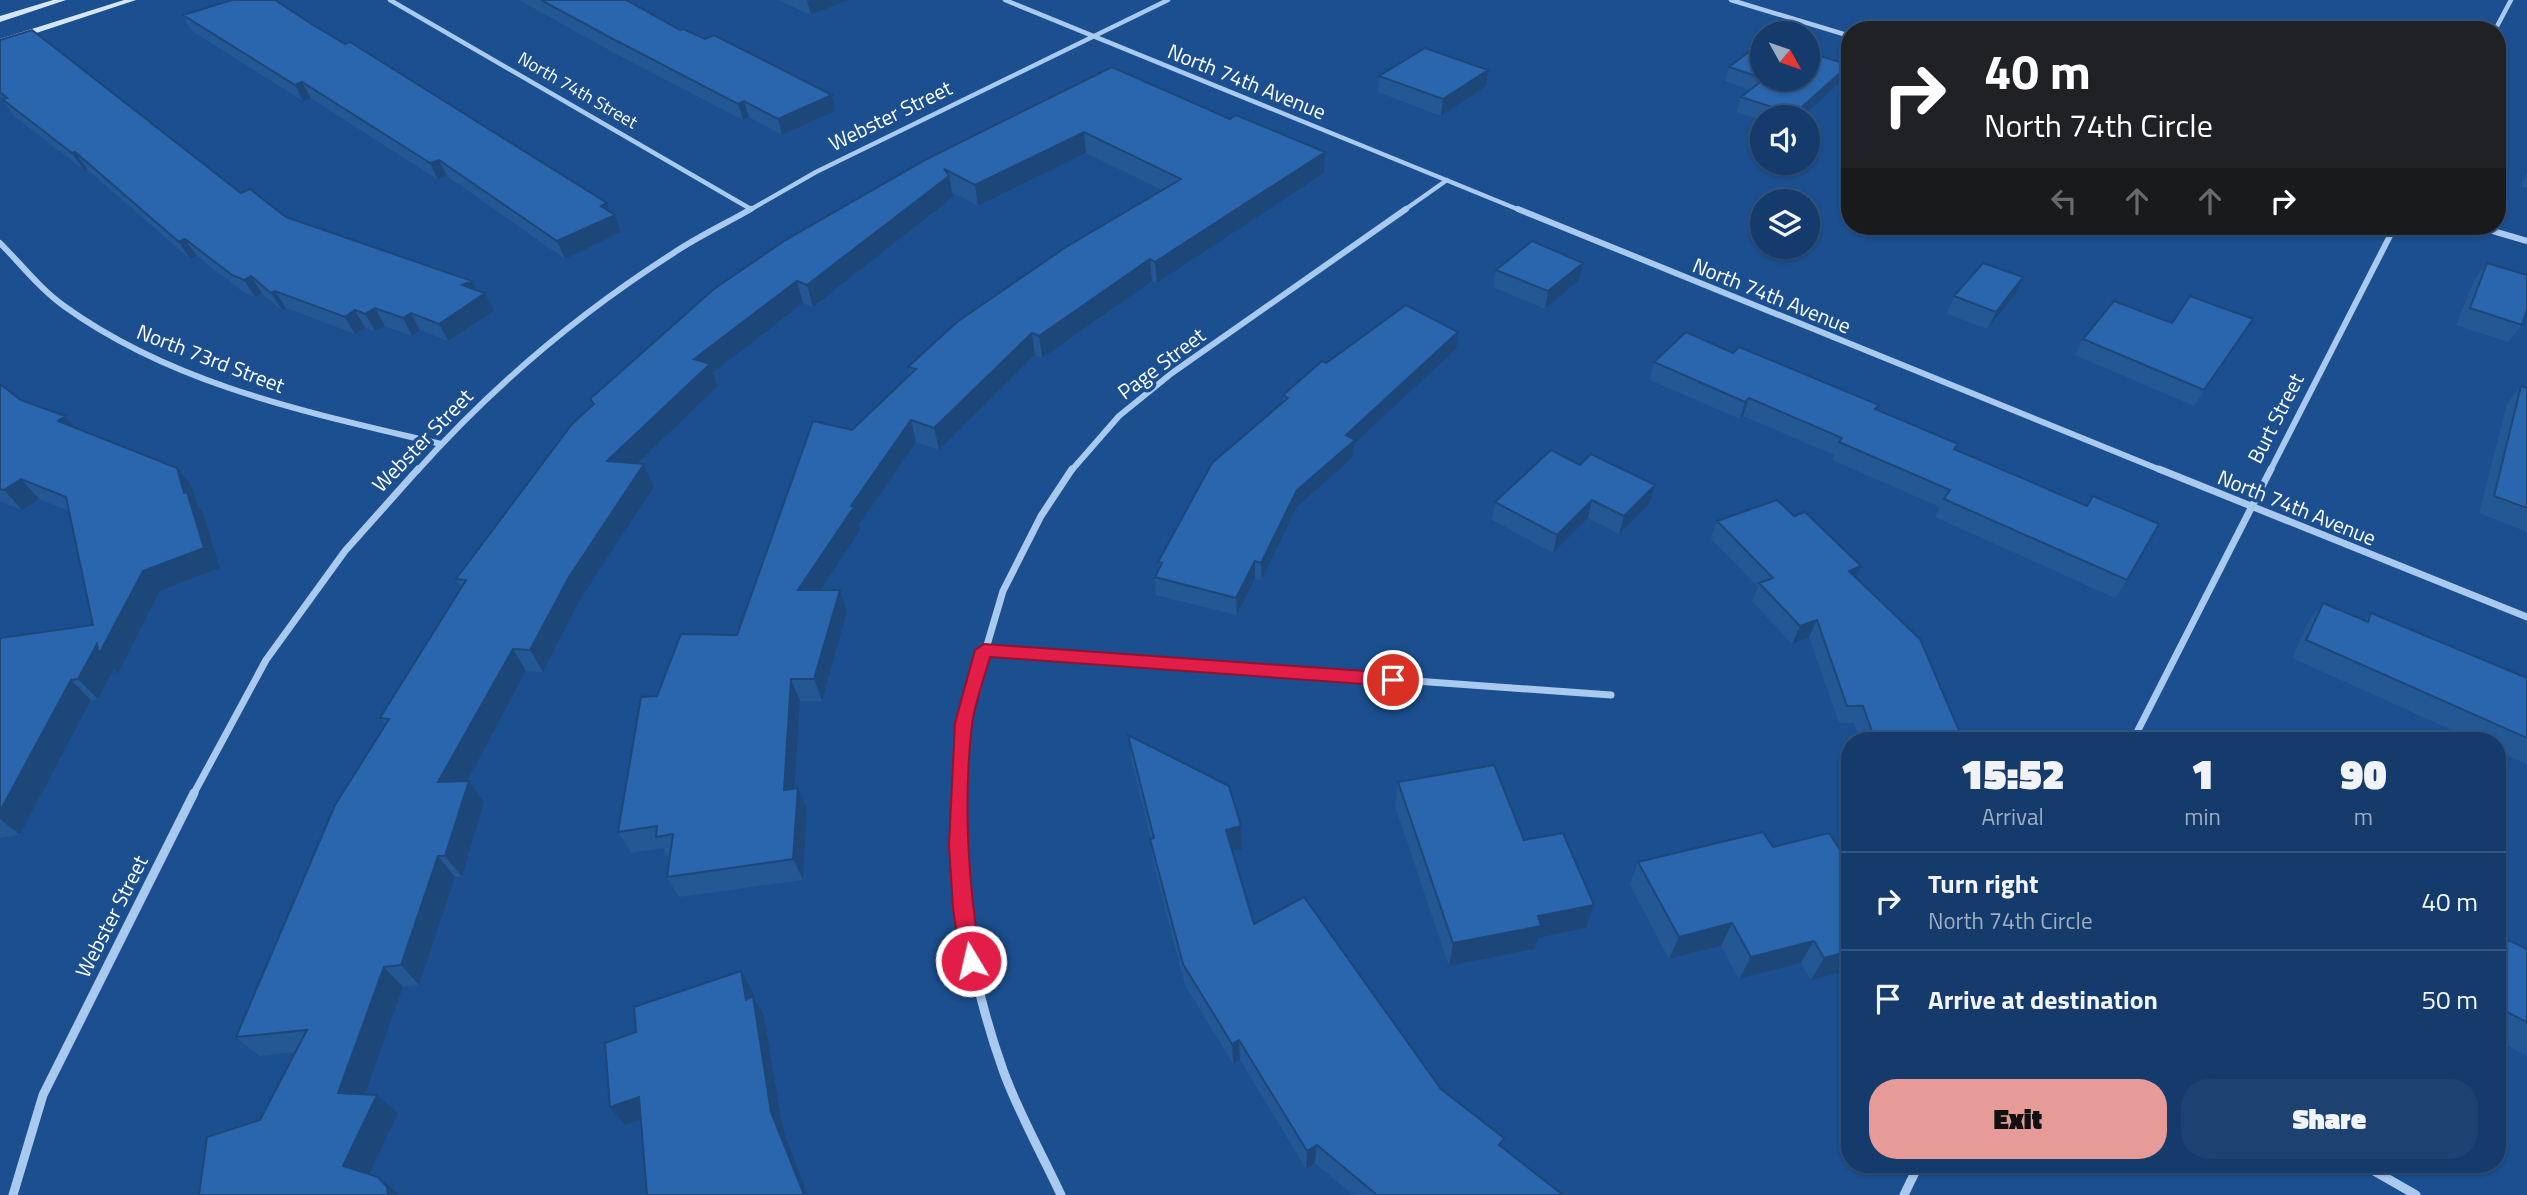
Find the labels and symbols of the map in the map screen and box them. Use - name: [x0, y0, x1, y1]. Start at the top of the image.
- north arrow: [1750, 21, 1820, 91]
- street label: North 74th Avenue: [1163, 35, 1331, 127]
- street label: North 74th Street: [513, 45, 643, 136]
- street label: Webster Street: [823, 71, 958, 159]
- street label: North 74th Avenue: [1688, 249, 1856, 341]
- street label: North 73rd Street: [132, 315, 290, 401]
- street label: Page Street: [1110, 319, 1212, 407]
- street label: Burt Street: [2239, 367, 2312, 469]
- street label: Webster Street: [364, 380, 480, 499]
- street label: North 74th Avenue: [2213, 461, 2381, 553]
- pin: [1363, 650, 1423, 710]
- street label: Webster Street: [66, 849, 156, 983]
- position arrow: [934, 924, 1008, 998]

